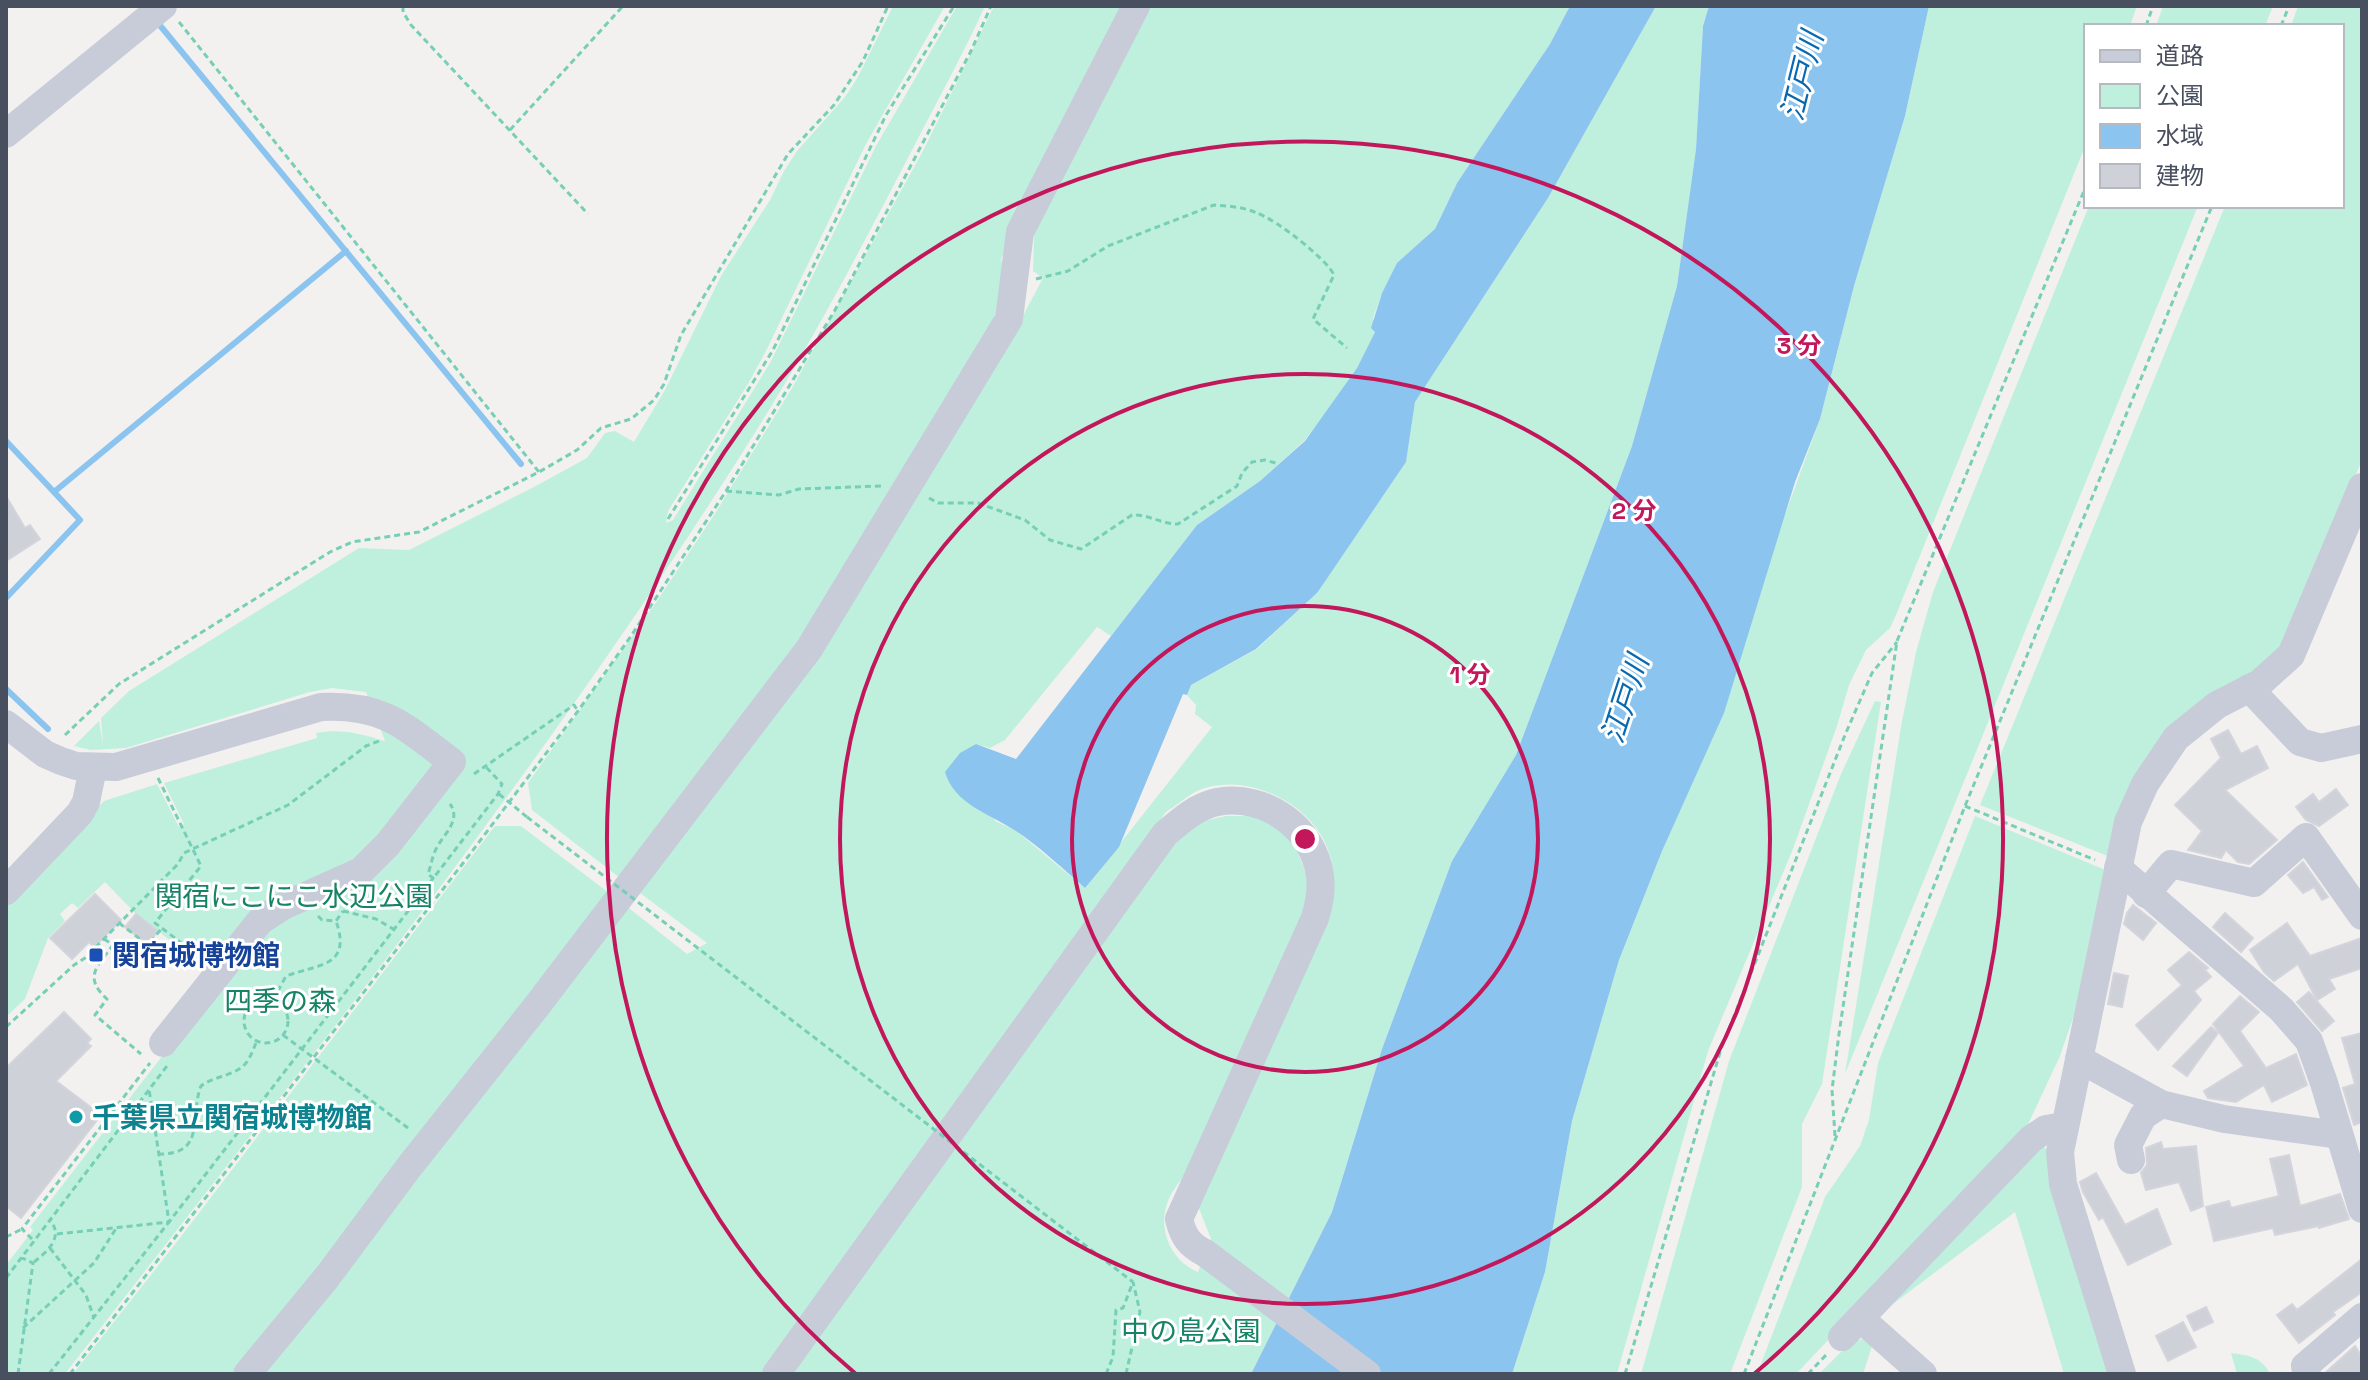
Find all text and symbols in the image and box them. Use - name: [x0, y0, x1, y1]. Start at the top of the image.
- legend: [2084, 24, 2344, 208]
- water label: 江戸川: [1772, 25, 1833, 124]
- text: 道路: [2156, 40, 2204, 71]
- text: 公園: [2156, 80, 2204, 111]
- text: 水域: [2156, 120, 2204, 151]
- text: 建物: [2156, 160, 2204, 191]
- text: 3 分: [1777, 330, 1821, 361]
- text: 2 分: [1612, 495, 1656, 526]
- water label: 江戸川: [1593, 647, 1658, 748]
- text: 1 分: [1450, 659, 1490, 690]
- centre of rings: [1291, 825, 1319, 853]
- park label: 関宿にこにこ水辺公園: [155, 878, 433, 914]
- place label: 関宿城博物館: [112, 937, 280, 973]
- marker: 関宿城博物館: [87, 946, 105, 964]
- park label: 四季の森: [224, 983, 336, 1019]
- place label: 千葉県立関宿城博物館: [92, 1099, 372, 1135]
- marker: 千葉県立関宿城博物館: [67, 1108, 85, 1126]
- park label: 中の島公園: [1121, 1313, 1261, 1349]

